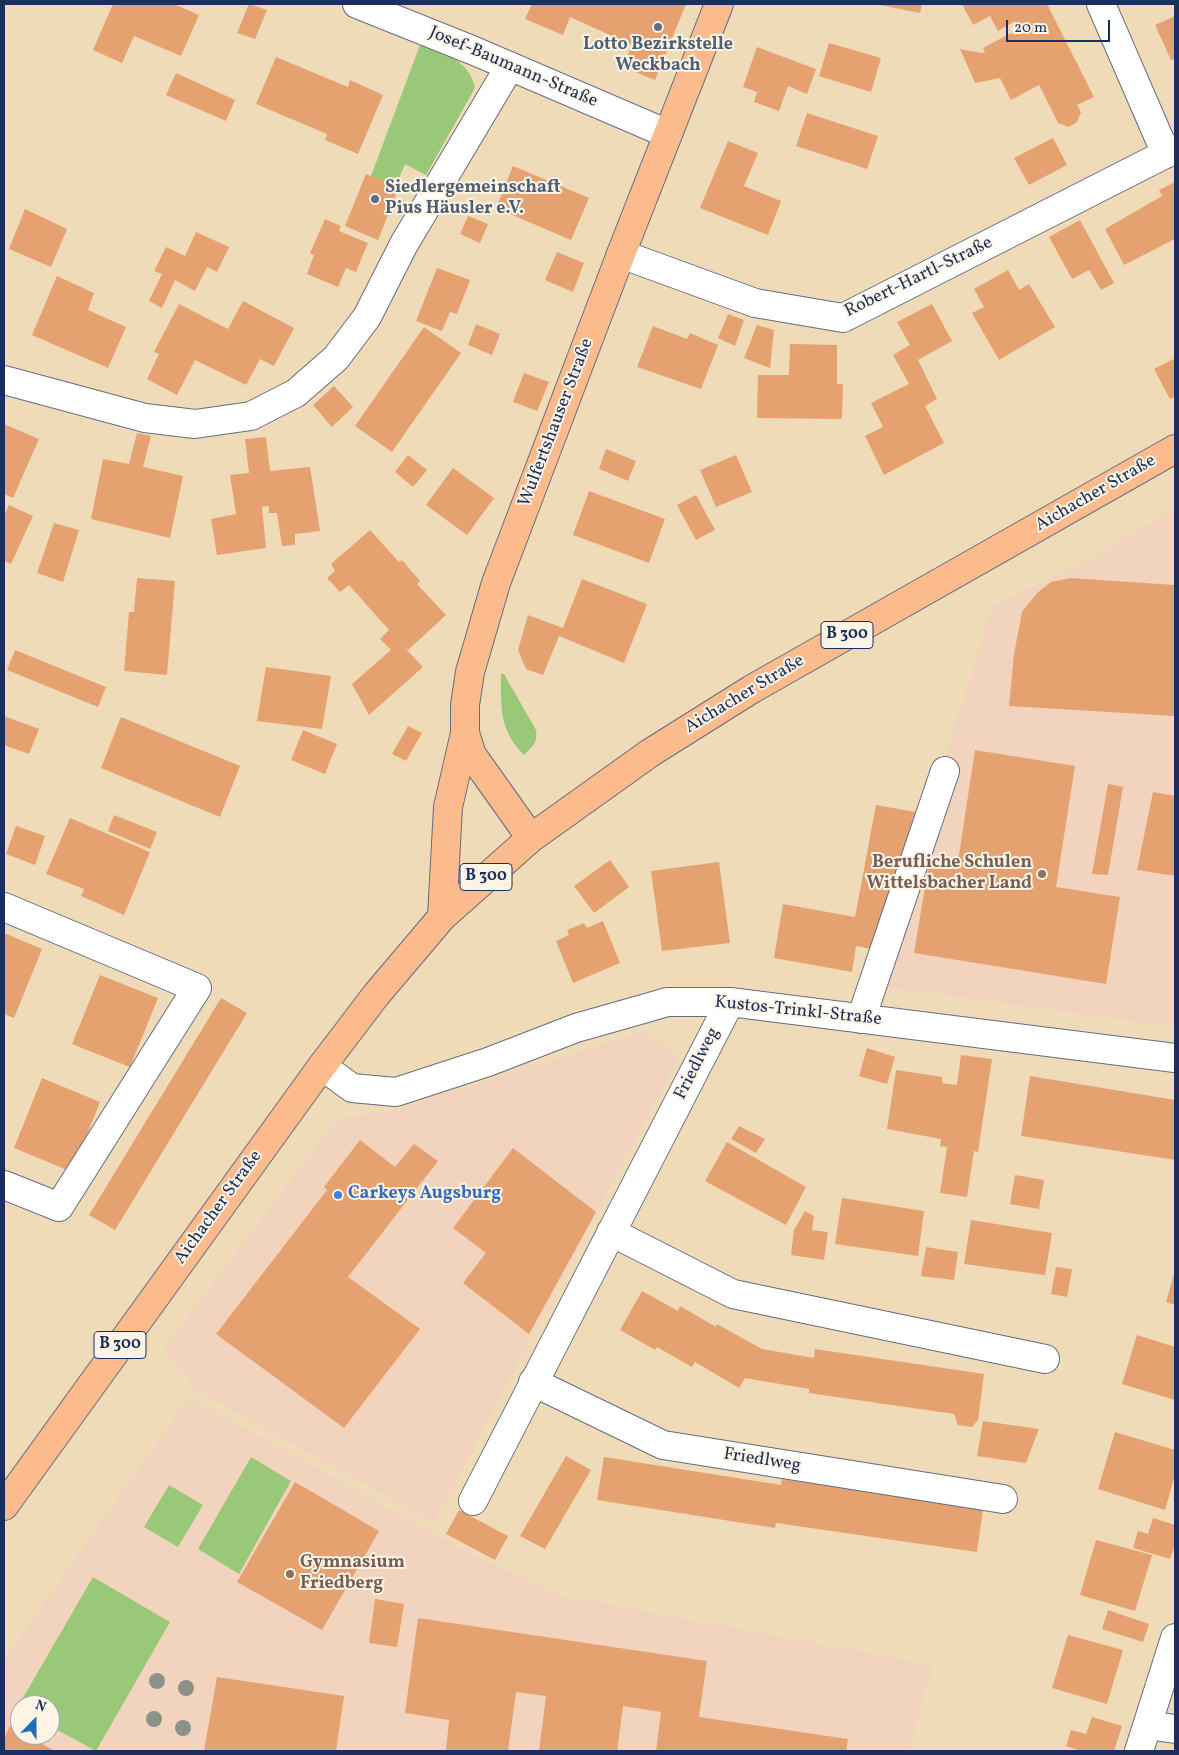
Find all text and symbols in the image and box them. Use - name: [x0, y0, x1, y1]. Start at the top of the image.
- scale bar: [1009, 10, 1113, 42]
- text: 20 m: [1014, 18, 1047, 39]
- marker: Lotto Bezirkstelle Weckbach: [652, 21, 664, 33]
- street label: Josef-Baumann-Straße: [425, 23, 601, 113]
- place label: Lotto Bezirkstelle Weckbach: [583, 35, 733, 78]
- place label: Siedlergemeinschaft Pius Häusler e.V.: [385, 178, 561, 220]
- marker: Siedlergemeinschaft Pius Häusler e.V.: [369, 193, 381, 205]
- street label: Robert-Hartl-Straße: [842, 233, 996, 323]
- street label: Wulfertshauser Straße: [515, 336, 599, 510]
- street label: Aichacher Straße: [1032, 451, 1160, 537]
- road number: B 300: [821, 622, 873, 648]
- street label: Aichacher Straße: [681, 651, 809, 739]
- place label: Berufliche Schulen Wittelsbacher Land: [866, 853, 1032, 896]
- road number: B 300: [460, 864, 512, 890]
- marker: Berufliche Schulen Wittelsbacher Land: [1036, 868, 1048, 880]
- street label: Kustos-Trinkl-Straße: [713, 992, 883, 1032]
- street label: Friedlweg: [671, 1024, 725, 1104]
- street label: Aichacher Straße: [170, 1147, 268, 1269]
- place label: Carkeys Augsburg: [348, 1184, 501, 1206]
- marker: Carkeys Augsburg: [332, 1189, 344, 1201]
- road number: B 300: [94, 1332, 146, 1358]
- street label: Friedlweg: [722, 1444, 802, 1478]
- place label: Gymnasium Friedberg: [300, 1553, 405, 1596]
- marker: Gymnasium Friedberg: [284, 1568, 296, 1580]
- north arrow: [10, 1695, 60, 1745]
- text: N: [32, 1696, 49, 1717]

